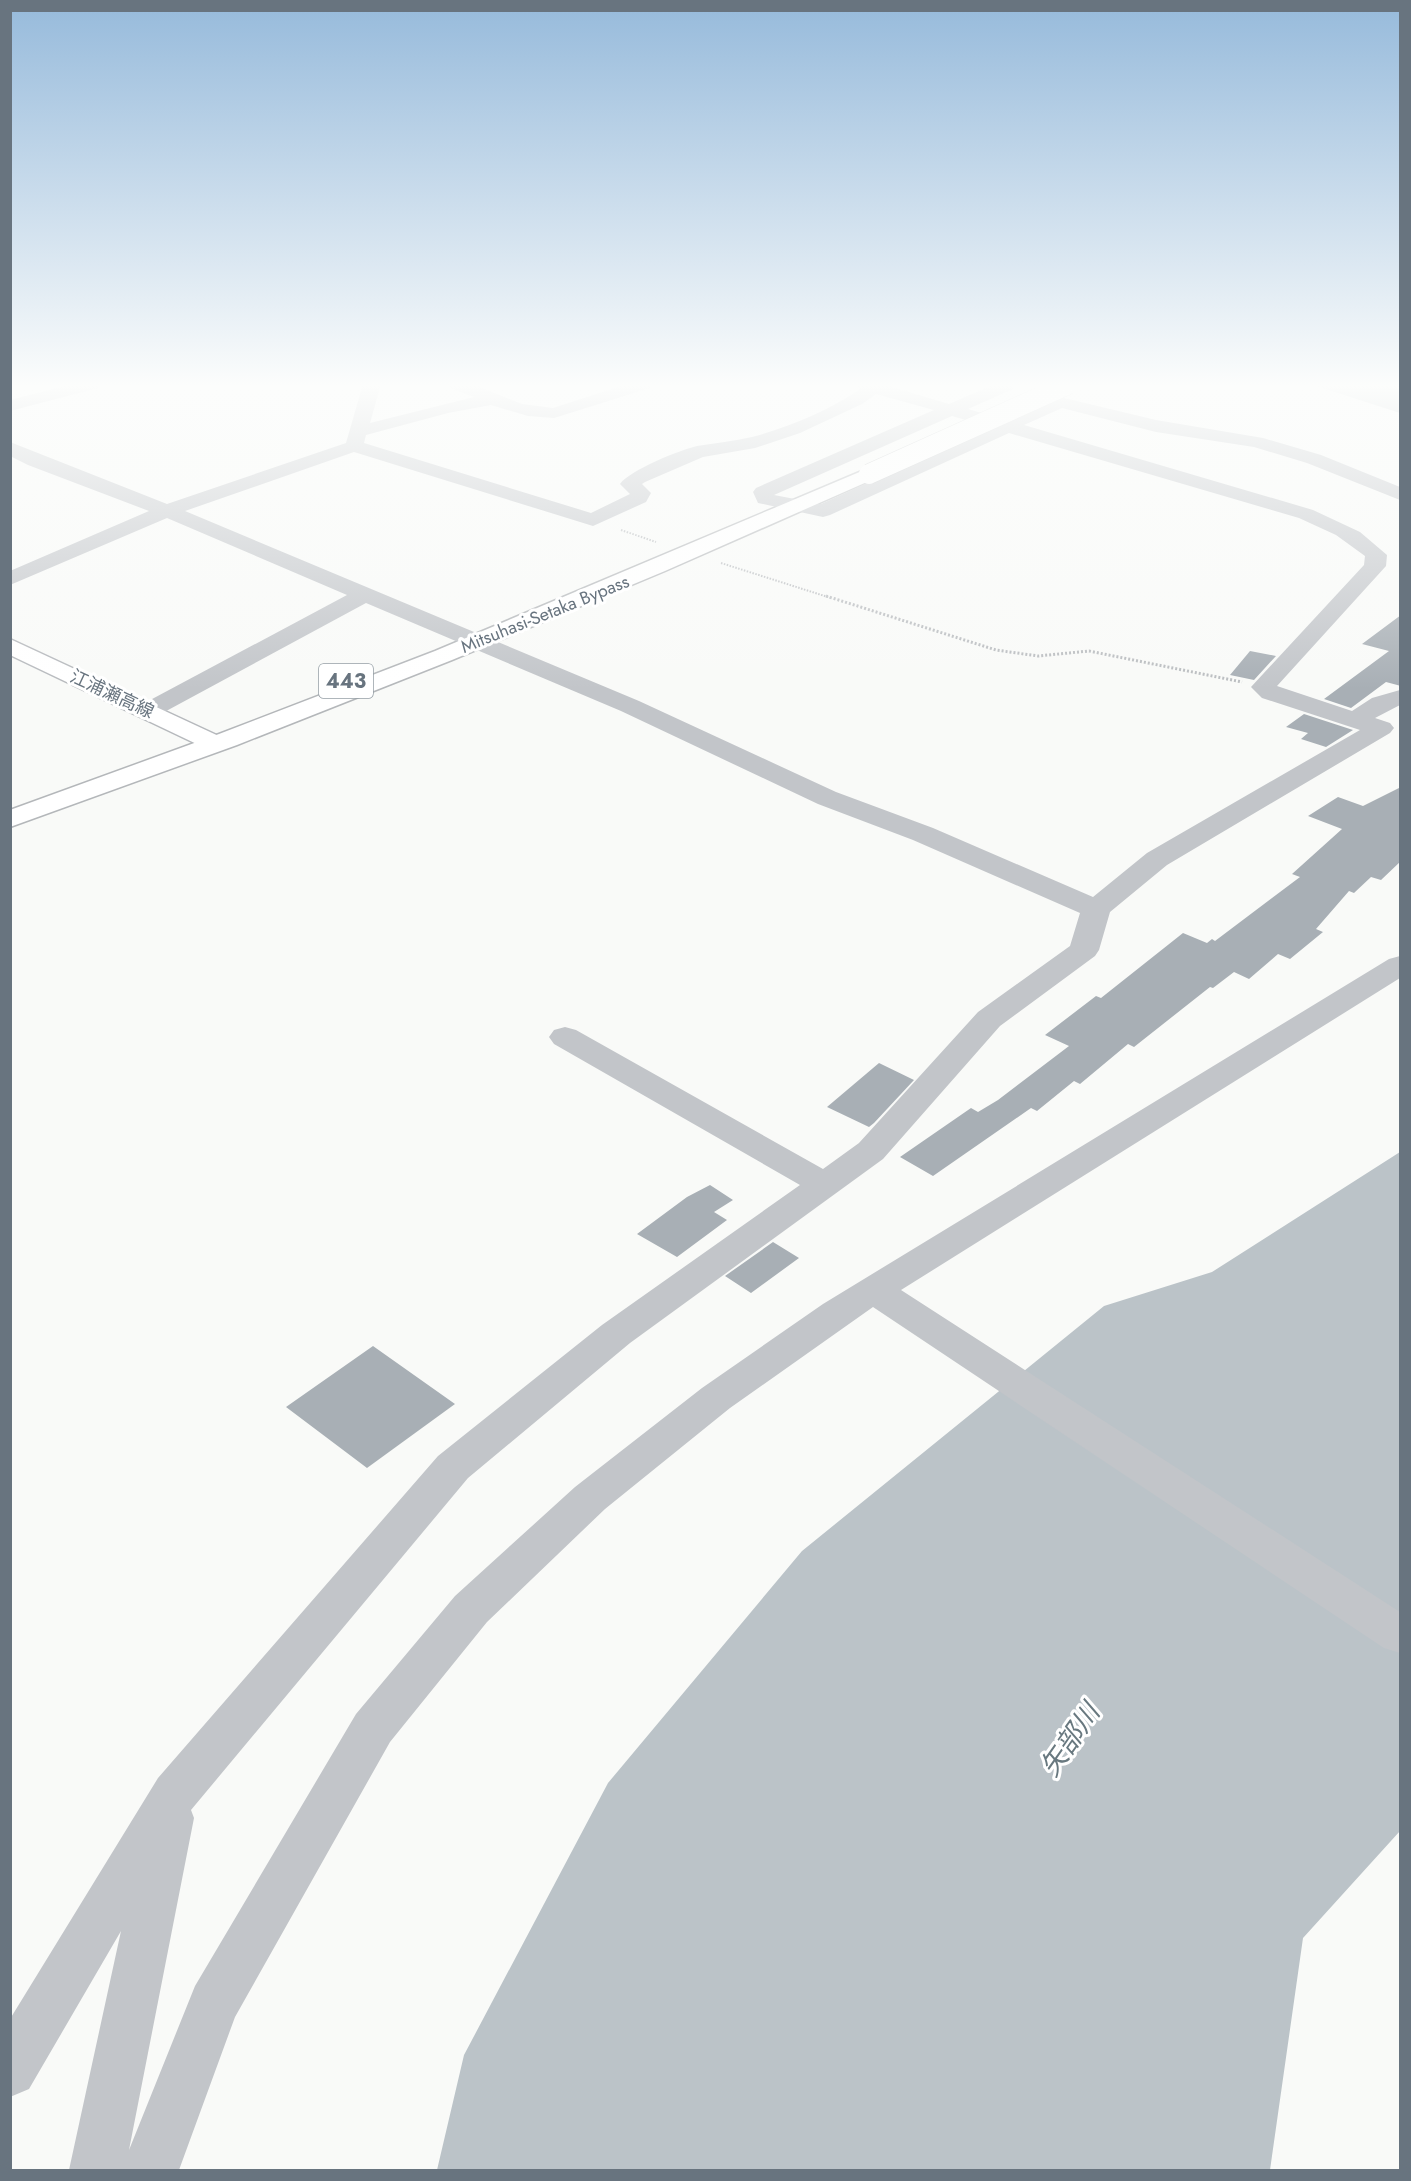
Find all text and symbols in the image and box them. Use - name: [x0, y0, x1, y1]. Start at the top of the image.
- street label: Mitsuhasi-Setaka Bypass: [457, 568, 633, 660]
- street label: 江浦瀬高線: [66, 663, 158, 725]
- road number: 443: [319, 664, 373, 698]
- water label: 矢部川: [1030, 1693, 1111, 1784]

